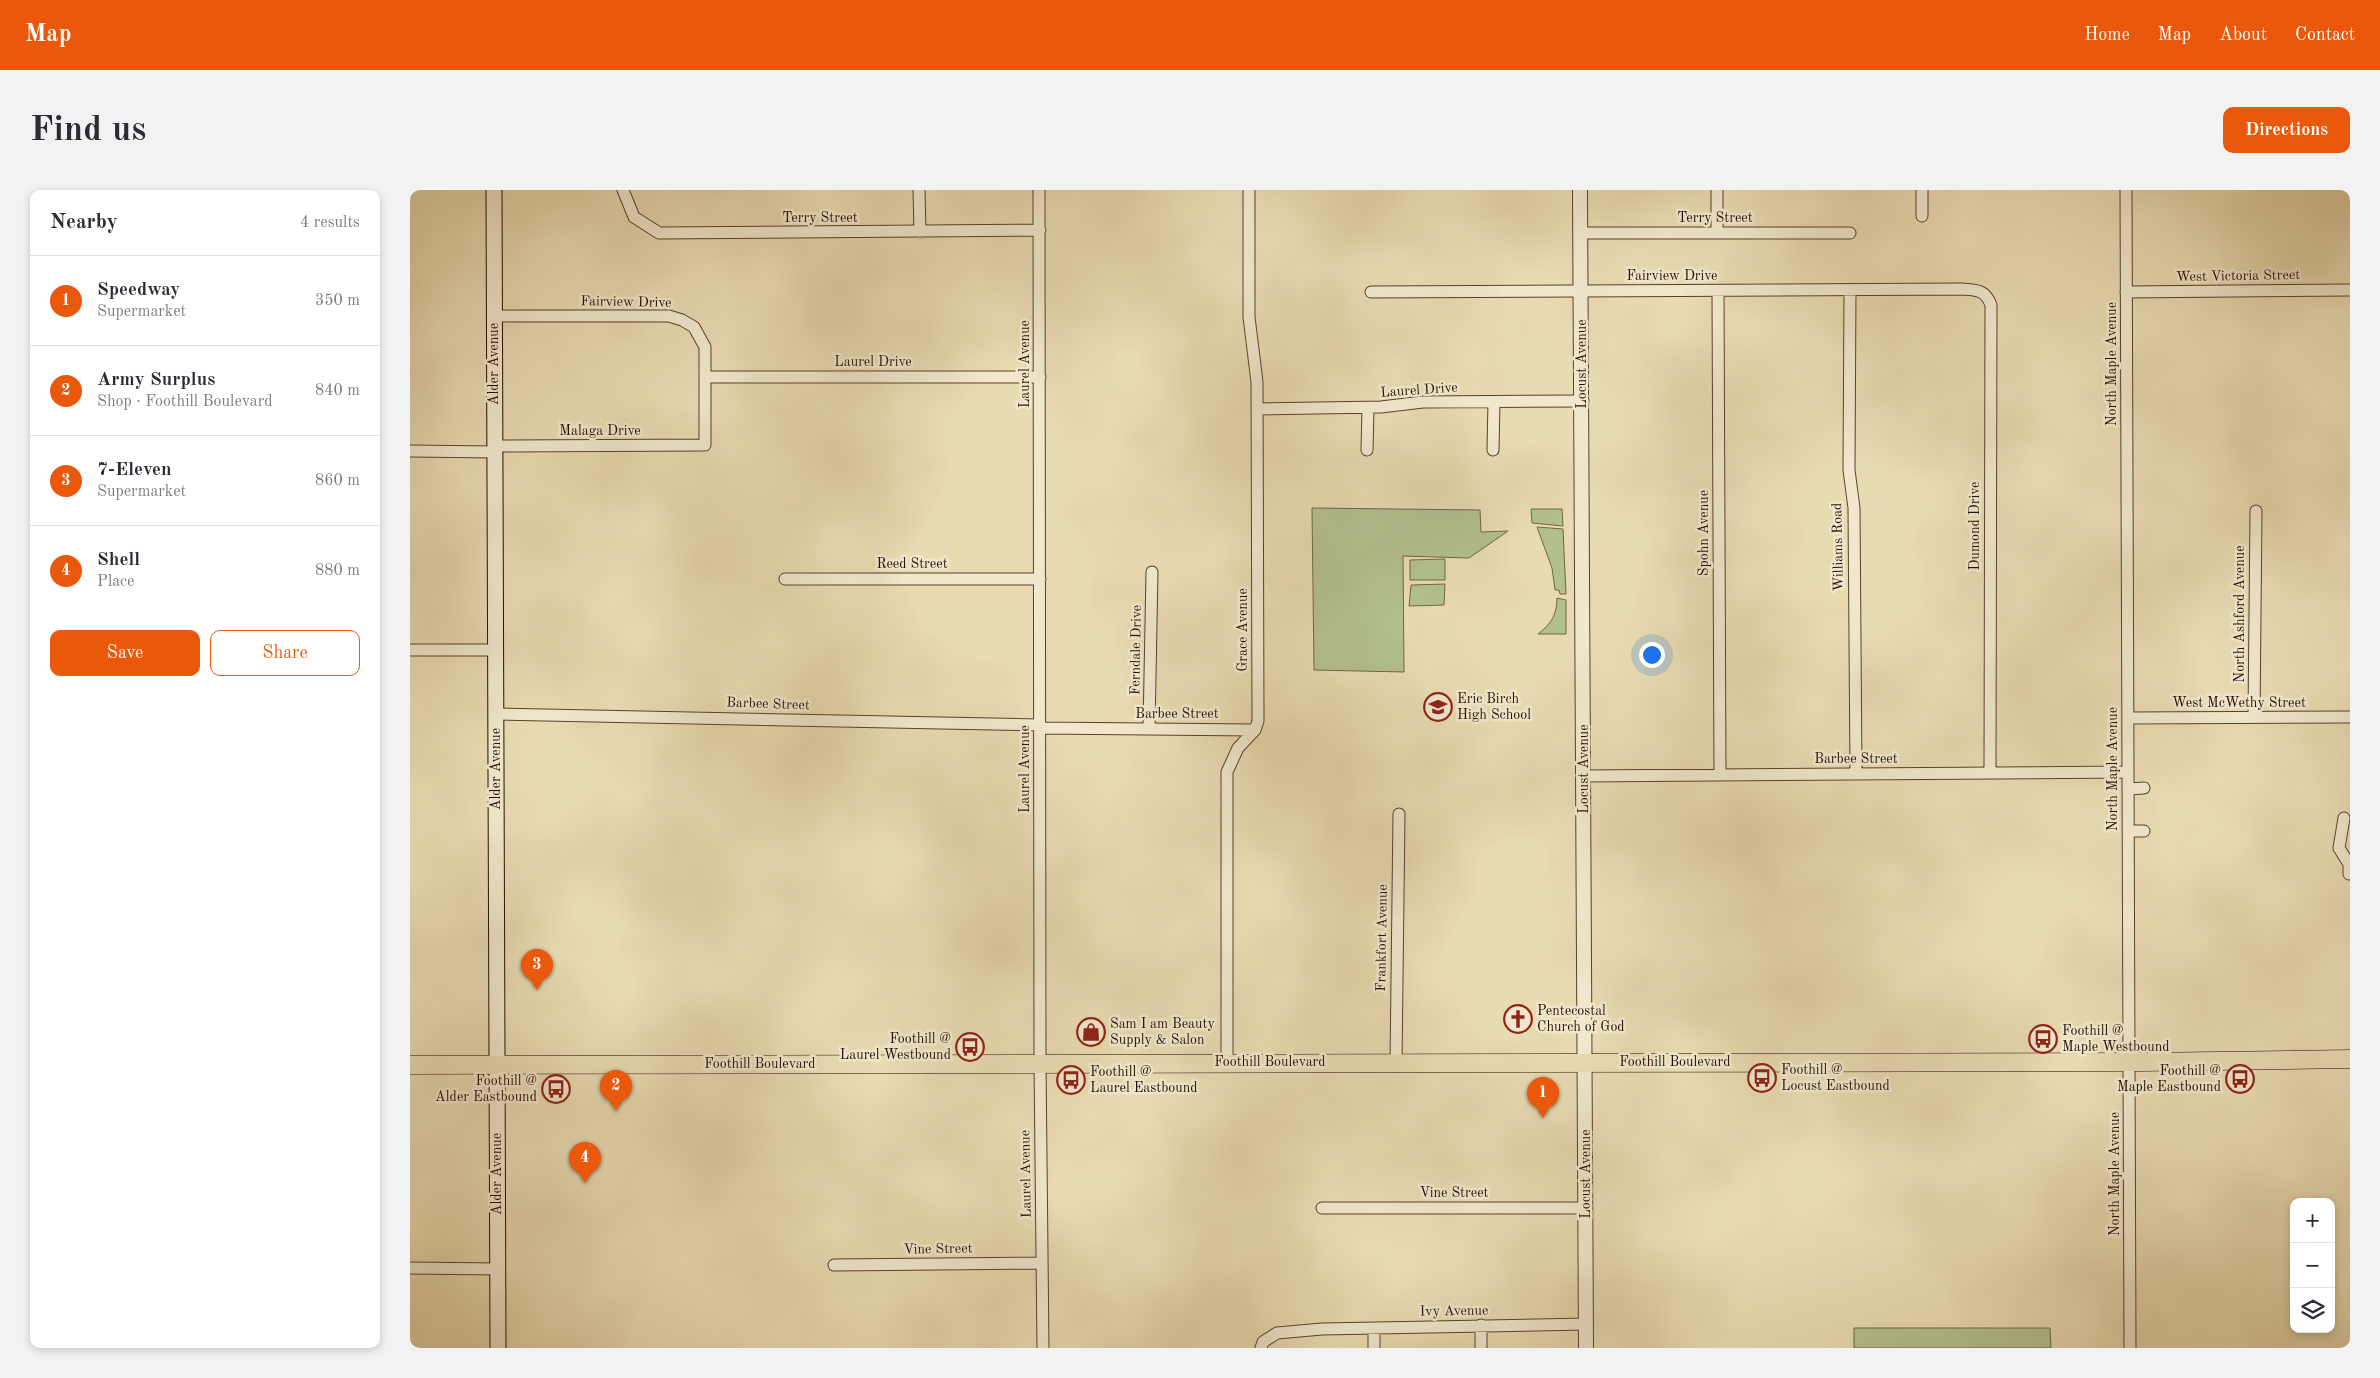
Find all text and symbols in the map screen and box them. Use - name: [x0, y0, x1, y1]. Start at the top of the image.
- text: Map: [25, 23, 72, 47]
- text: Home: [2084, 26, 2130, 44]
- text: Map: [2158, 26, 2191, 44]
- text: About: [2219, 26, 2267, 44]
- text: Contact: [2295, 26, 2355, 44]
- button: Directions: [2223, 107, 2350, 153]
- text: Find us: [30, 113, 146, 148]
- street label: Terry Street: [782, 211, 858, 225]
- street label: Terry Street: [1677, 211, 1753, 225]
- text: Nearby: [50, 212, 118, 233]
- text: 4 results: [300, 215, 360, 231]
- street label: West Victoria Street: [2176, 268, 2300, 284]
- street label: Fairview Drive: [1626, 269, 1718, 283]
- text: Speedway: [97, 281, 180, 300]
- text: 1: [61, 293, 71, 309]
- text: 350 m: [315, 293, 360, 309]
- street label: Fairview Drive: [580, 294, 672, 310]
- street label: North Maple Avenue: [2105, 302, 2119, 426]
- text: Supermarket: [97, 304, 186, 320]
- street label: Locust Avenue: [1575, 319, 1589, 409]
- street label: Laurel Avenue: [1018, 320, 1032, 408]
- street label: Alder Avenue: [487, 323, 501, 405]
- street label: Laurel Drive: [834, 355, 912, 369]
- text: Army Surplus: [97, 371, 215, 390]
- street label: Laurel Drive: [1380, 380, 1458, 400]
- text: 2: [61, 383, 71, 399]
- text: 840 m: [315, 383, 360, 399]
- text: Shop · Foothill Boulevard: [97, 394, 273, 410]
- street label: Malaga Drive: [559, 424, 641, 438]
- text: 7-Eleven: [97, 461, 172, 480]
- text: 3: [61, 473, 71, 489]
- text: 860 m: [315, 473, 360, 489]
- street label: Dumond Drive: [1968, 482, 1982, 570]
- text: Supermarket: [97, 484, 186, 500]
- street label: Spohn Avenue: [1697, 490, 1711, 576]
- street label: Williams Road: [1830, 503, 1846, 591]
- street label: North Ashford Avenue: [2233, 545, 2247, 683]
- text: Shell: [97, 551, 140, 570]
- street label: Reed Street: [876, 557, 948, 571]
- text: 4: [61, 563, 71, 579]
- text: 880 m: [315, 563, 360, 579]
- text: Place: [97, 574, 134, 590]
- street label: Grace Avenue: [1236, 588, 1250, 672]
- street label: Ferndale Drive: [1128, 605, 1144, 695]
- button: Save: [50, 630, 200, 676]
- button: Share: [210, 630, 360, 676]
- your location: [1639, 642, 1665, 668]
- school or university icon: Eric Birch High School: [1423, 692, 1453, 722]
- place label: Eric Birch High School: [1457, 692, 1531, 722]
- street label: Barbee Street: [726, 696, 810, 712]
- street label: West McWethy Street: [2172, 696, 2306, 710]
- street label: Barbee Street: [1135, 707, 1219, 721]
- street label: North Maple Avenue: [2106, 707, 2120, 831]
- street label: Locust Avenue: [1577, 724, 1591, 814]
- street label: Laurel Avenue: [1018, 725, 1032, 813]
- street label: Alder Avenue: [489, 728, 503, 810]
- street label: Barbee Street: [1814, 752, 1898, 766]
- street label: Frankfort Avenue: [1374, 884, 1390, 992]
- pin: 3: [521, 949, 553, 990]
- church icon: Pentecostal Church of God: [1503, 1004, 1533, 1034]
- place label: Pentecostal Church of God: [1537, 1004, 1625, 1034]
- shop icon: Sam I am Beauty Supply & Salon: [1076, 1017, 1106, 1047]
- place label: Sam I am Beauty Supply & Salon: [1110, 1017, 1215, 1047]
- bus stop icon: Foothill @ Maple Westbound: [2028, 1024, 2058, 1054]
- place label: Foothill @ Maple Westbound: [2062, 1024, 2170, 1054]
- place label: Foothill @ Laurel Westbound: [840, 1032, 951, 1062]
- bus stop icon: Foothill @ Laurel Westbound: [955, 1032, 985, 1062]
- street label: Foothill Boulevard: [1214, 1055, 1326, 1069]
- street label: Foothill Boulevard: [1619, 1055, 1731, 1069]
- street label: Foothill Boulevard: [704, 1057, 816, 1071]
- bus stop icon: Foothill @ Locust Eastbound: [1747, 1063, 1777, 1093]
- place label: Foothill @ Locust Eastbound: [1781, 1063, 1890, 1093]
- place label: Foothill @ Maple Eastbound: [2117, 1064, 2221, 1094]
- bus stop icon: Foothill @ Maple Eastbound: [2225, 1064, 2255, 1094]
- bus stop icon: Foothill @ Laurel Eastbound: [1056, 1065, 1086, 1095]
- place label: Foothill @ Laurel Eastbound: [1090, 1065, 1198, 1095]
- pin: 2: [600, 1070, 632, 1111]
- place label: Foothill @ Alder Eastbound: [435, 1074, 537, 1104]
- bus stop icon: Foothill @ Alder Eastbound: [541, 1074, 571, 1104]
- pin: 1: [1527, 1077, 1559, 1118]
- street label: North Maple Avenue: [2108, 1112, 2122, 1236]
- street label: Locust Avenue: [1579, 1129, 1593, 1219]
- street label: Laurel Avenue: [1018, 1130, 1034, 1218]
- street label: Alder Avenue: [490, 1133, 504, 1215]
- pin: 4: [569, 1142, 601, 1183]
- street label: Vine Street: [1420, 1186, 1489, 1200]
- map controls: [2290, 1198, 2335, 1333]
- button: +: [2290, 1198, 2335, 1243]
- street label: Vine Street: [903, 1241, 973, 1257]
- button: −: [2290, 1243, 2335, 1288]
- button: layers: [2290, 1288, 2335, 1333]
- street label: Ivy Avenue: [1420, 1303, 1488, 1319]

